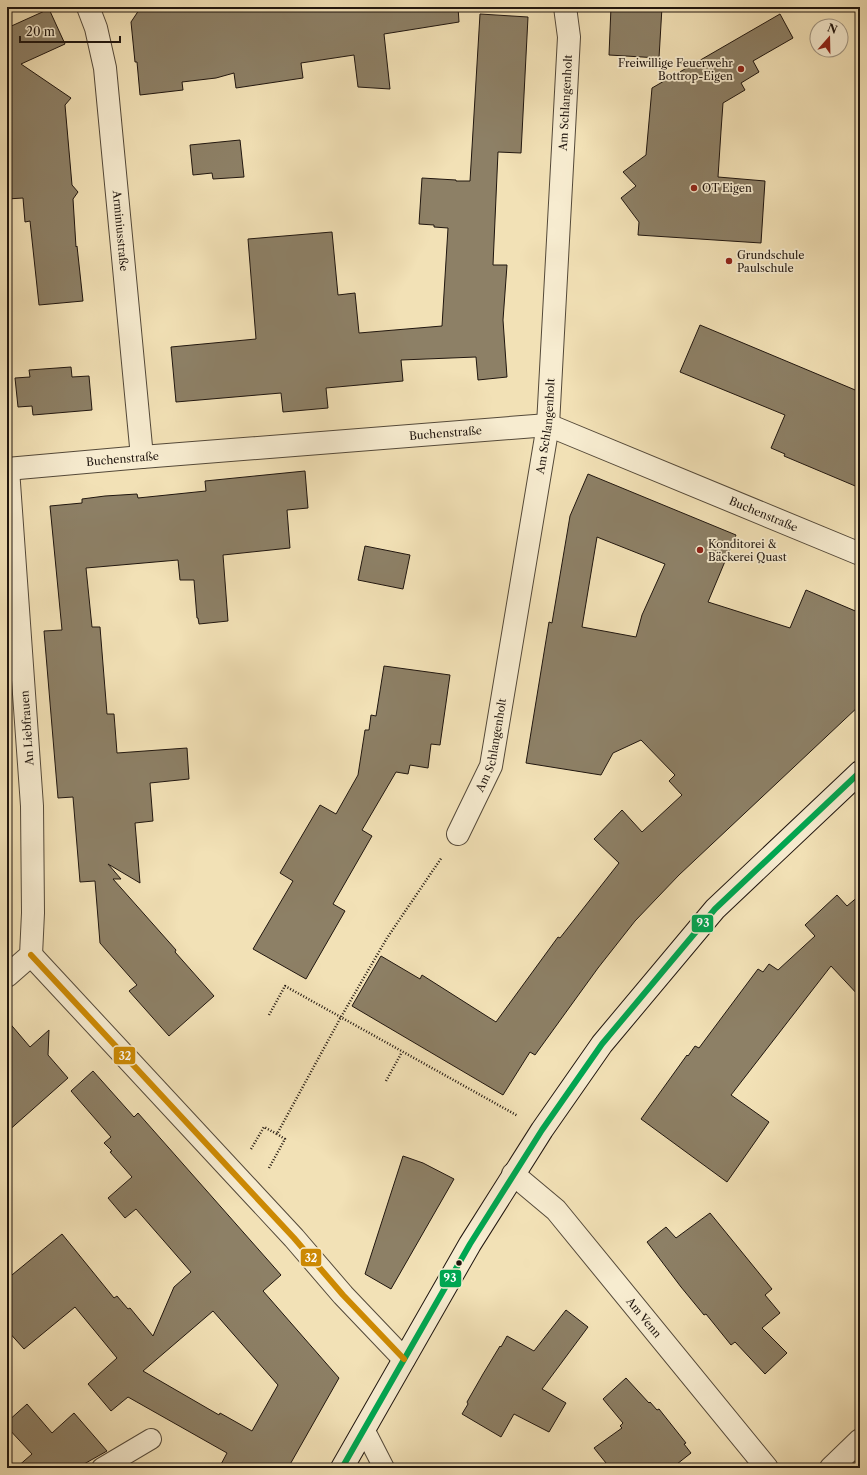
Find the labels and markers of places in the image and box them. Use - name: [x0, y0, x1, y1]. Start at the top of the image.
- place label: Freiwillige Feuerwehr Bottrop-Eigen: [618, 56, 733, 83]
- marker: Freiwillige Feuerwehr Bottrop-Eigen: [736, 64, 746, 74]
- place label: OT Eigen: [702, 181, 752, 195]
- marker: OT Eigen: [689, 183, 699, 193]
- place label: Grundschule Paulschule: [737, 248, 805, 275]
- marker: Grundschule Paulschule: [724, 256, 734, 266]
- place label: Konditorei & Bäckerei Quast: [708, 537, 787, 564]
- marker: Konditorei & Bäckerei Quast: [695, 545, 705, 555]
- unlabelled marker: [454, 1258, 464, 1268]

